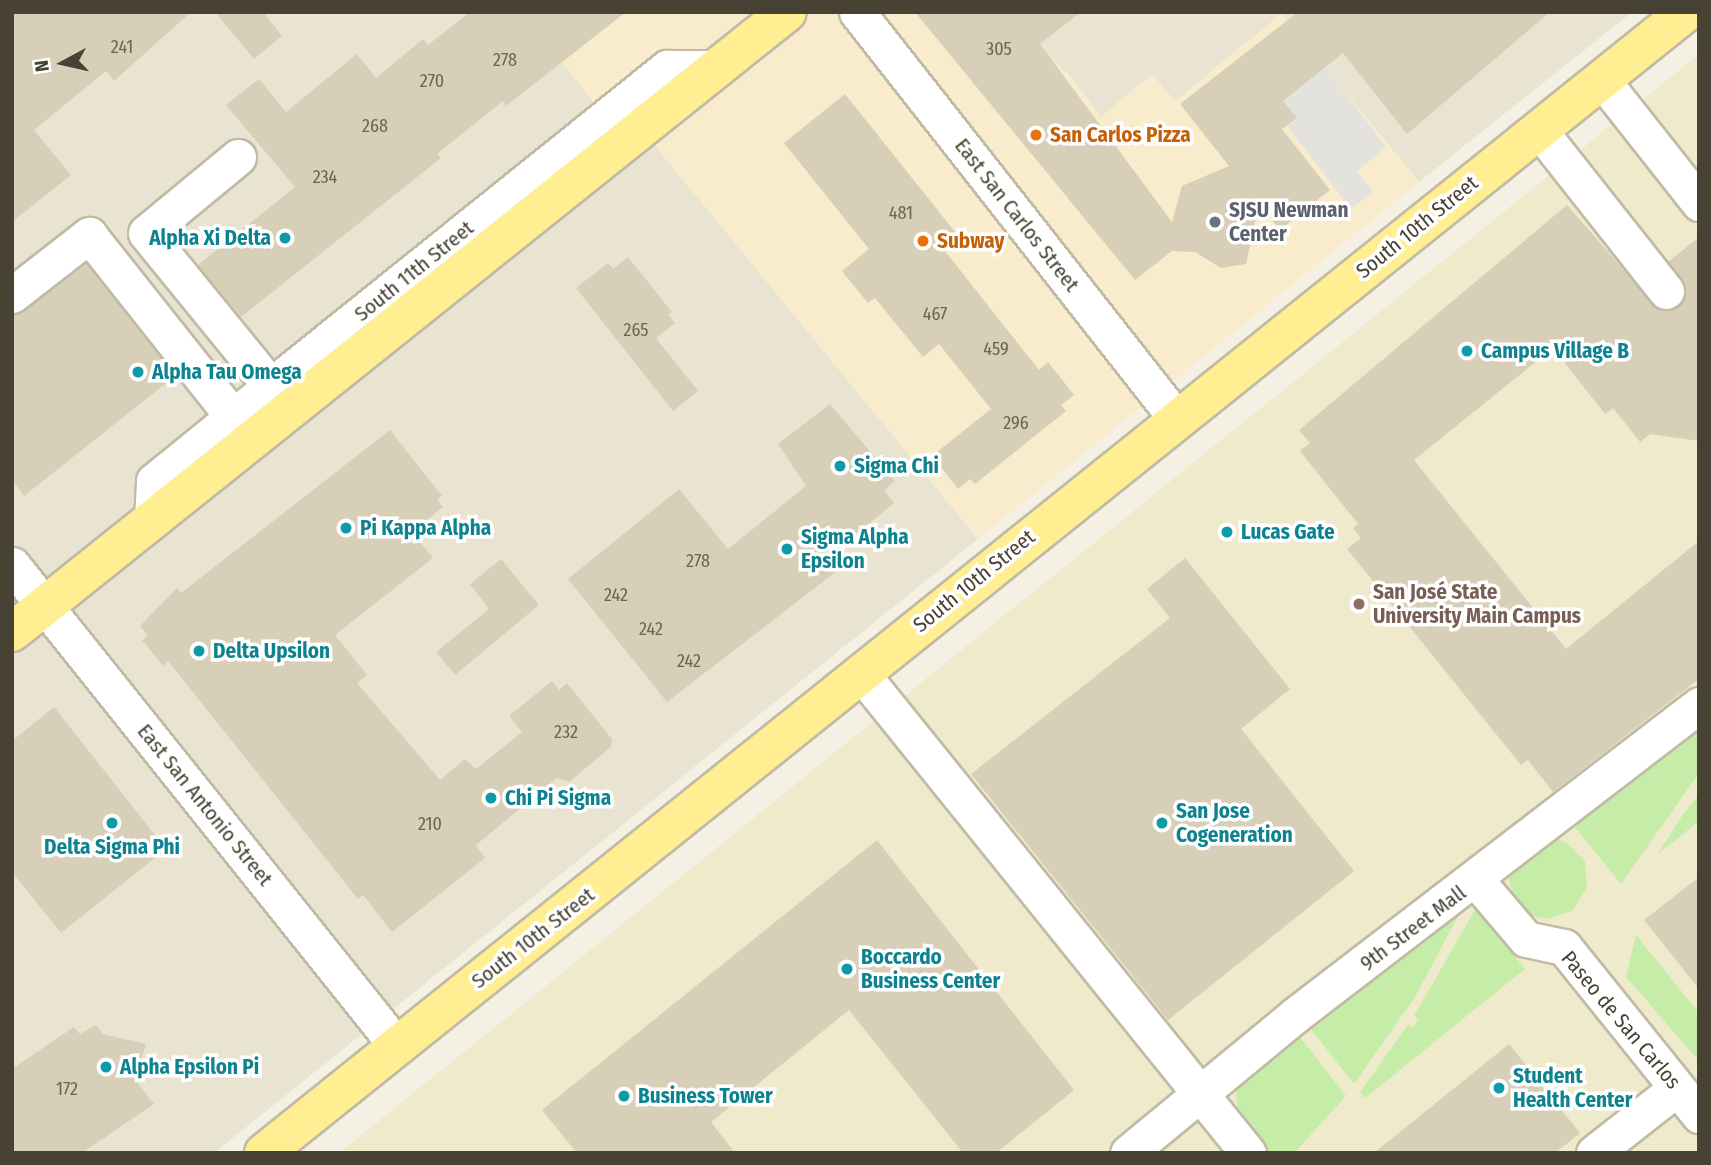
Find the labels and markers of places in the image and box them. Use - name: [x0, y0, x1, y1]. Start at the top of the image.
- place label: San Carlos Pizza: [1050, 122, 1191, 148]
- marker: San Carlos Pizza: [1028, 127, 1044, 143]
- place label: SJSU Newman Center: [1229, 197, 1349, 247]
- marker: SJSU Newman Center: [1207, 214, 1223, 230]
- place label: Alpha Xi Delta: [149, 225, 271, 251]
- place label: Subway: [937, 228, 1004, 254]
- marker: Alpha Xi Delta: [277, 230, 293, 246]
- marker: Subway: [915, 233, 931, 249]
- place label: Campus Village B: [1481, 338, 1629, 364]
- marker: Campus Village B: [1459, 343, 1475, 359]
- place label: Alpha Tau Omega: [152, 359, 302, 385]
- marker: Alpha Tau Omega: [130, 364, 146, 380]
- place label: Sigma Chi: [854, 453, 939, 479]
- marker: Sigma Chi: [832, 458, 848, 474]
- place label: Pi Kappa Alpha: [360, 515, 491, 541]
- place label: Lucas Gate: [1241, 519, 1335, 545]
- marker: Pi Kappa Alpha: [338, 520, 354, 536]
- place label: Sigma Alpha Epsilon: [801, 524, 909, 574]
- marker: Lucas Gate: [1219, 524, 1235, 540]
- marker: Sigma Alpha Epsilon: [779, 541, 795, 557]
- place label: San José State University Main Campus: [1373, 579, 1581, 629]
- marker: San José State University Main Campus: [1351, 596, 1367, 612]
- place label: Delta Upsilon: [213, 638, 330, 664]
- marker: Delta Upsilon: [191, 643, 207, 659]
- place label: Chi Pi Sigma: [505, 785, 611, 811]
- marker: Chi Pi Sigma: [483, 790, 499, 806]
- place label: San Jose Cogeneration: [1176, 798, 1293, 848]
- marker: Delta Sigma Phi: [104, 815, 120, 831]
- marker: San Jose Cogeneration: [1154, 815, 1170, 831]
- place label: Delta Sigma Phi: [44, 834, 180, 860]
- place label: Boccardo Business Center: [861, 944, 1000, 994]
- marker: Boccardo Business Center: [839, 961, 855, 977]
- place label: Alpha Epsilon Pi: [120, 1054, 259, 1080]
- marker: Alpha Epsilon Pi: [98, 1059, 114, 1075]
- place label: Student Health Center: [1513, 1063, 1632, 1113]
- marker: Student Health Center: [1491, 1080, 1507, 1096]
- place label: Business Tower: [638, 1083, 773, 1109]
- marker: Business Tower: [616, 1088, 632, 1104]

